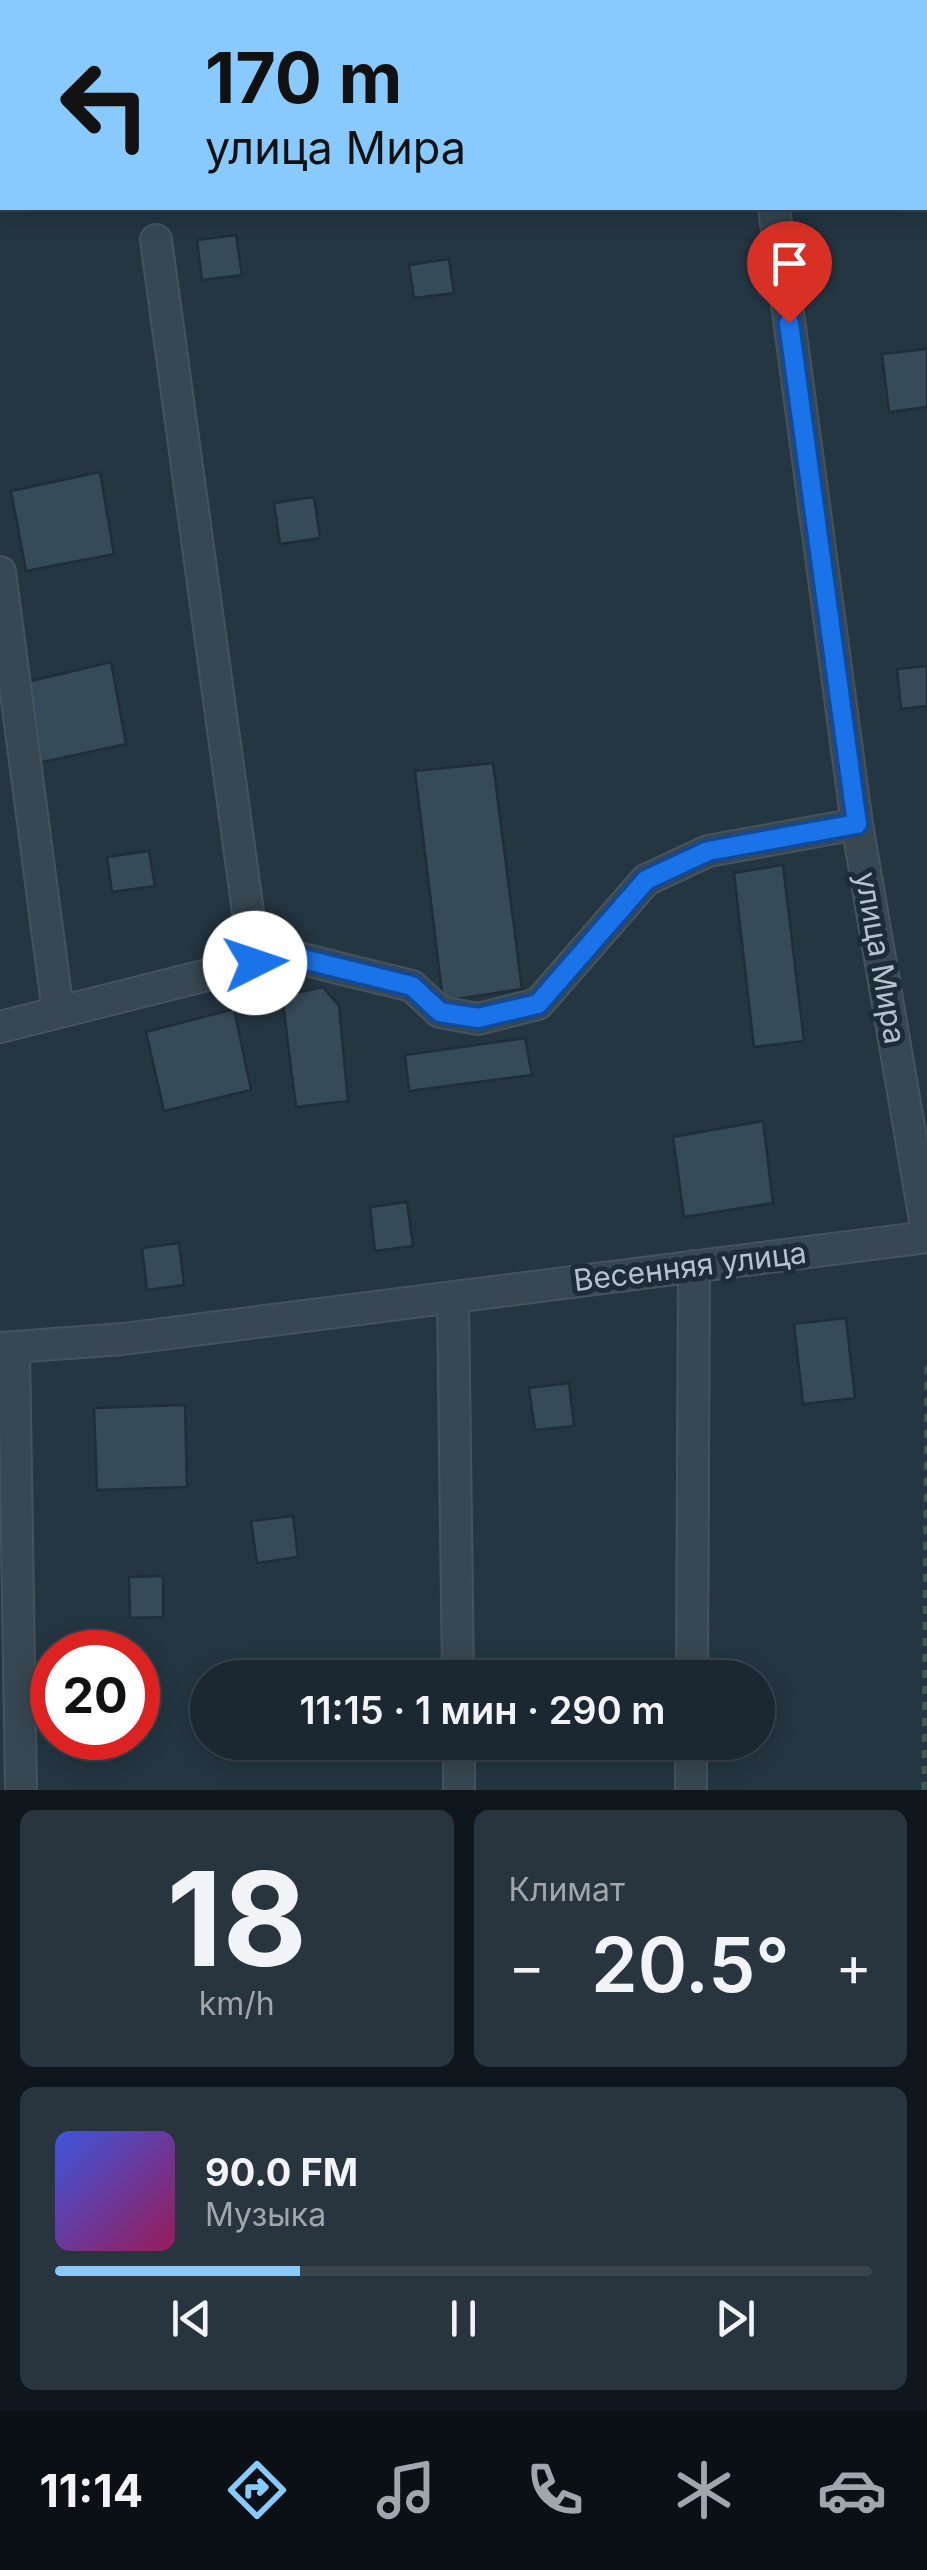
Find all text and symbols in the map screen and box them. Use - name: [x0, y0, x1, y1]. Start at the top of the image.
- text: 170 m: [205, 35, 402, 120]
- icon: left: [40, 40, 170, 170]
- text: улица Мира: [205, 120, 466, 175]
- pin: [747, 221, 832, 324]
- icon: arrive: [762, 236, 817, 291]
- street label: улица Мира: [848, 869, 914, 1047]
- position arrow: [203, 911, 307, 1015]
- street label: Весенняя улица: [571, 1234, 808, 1298]
- speed limit sign: 20: [30, 1630, 160, 1760]
- text: 11:15 · 1 мин · 290 m: [299, 1687, 666, 1733]
- text: 18: [166, 1840, 307, 1997]
- text: Климат: [509, 1870, 625, 1909]
- text: 20.5°: [591, 1919, 790, 2010]
- text: −: [509, 1933, 545, 1999]
- text: +: [836, 1933, 872, 1999]
- text: km/h: [199, 1984, 275, 2023]
- text: 90.0 FM: [205, 2149, 358, 2195]
- text: Музыка: [205, 2195, 326, 2234]
- icon: previous: [164, 2291, 219, 2346]
- icon: pause: [436, 2291, 491, 2346]
- icon: next: [708, 2291, 763, 2346]
- icon: directions: [222, 2455, 292, 2525]
- icon: music: [371, 2455, 441, 2525]
- icon: phone: [520, 2455, 590, 2525]
- icon: climate: [669, 2455, 739, 2525]
- icon: car: [817, 2455, 887, 2525]
- text: 11:14: [39, 2463, 143, 2518]

